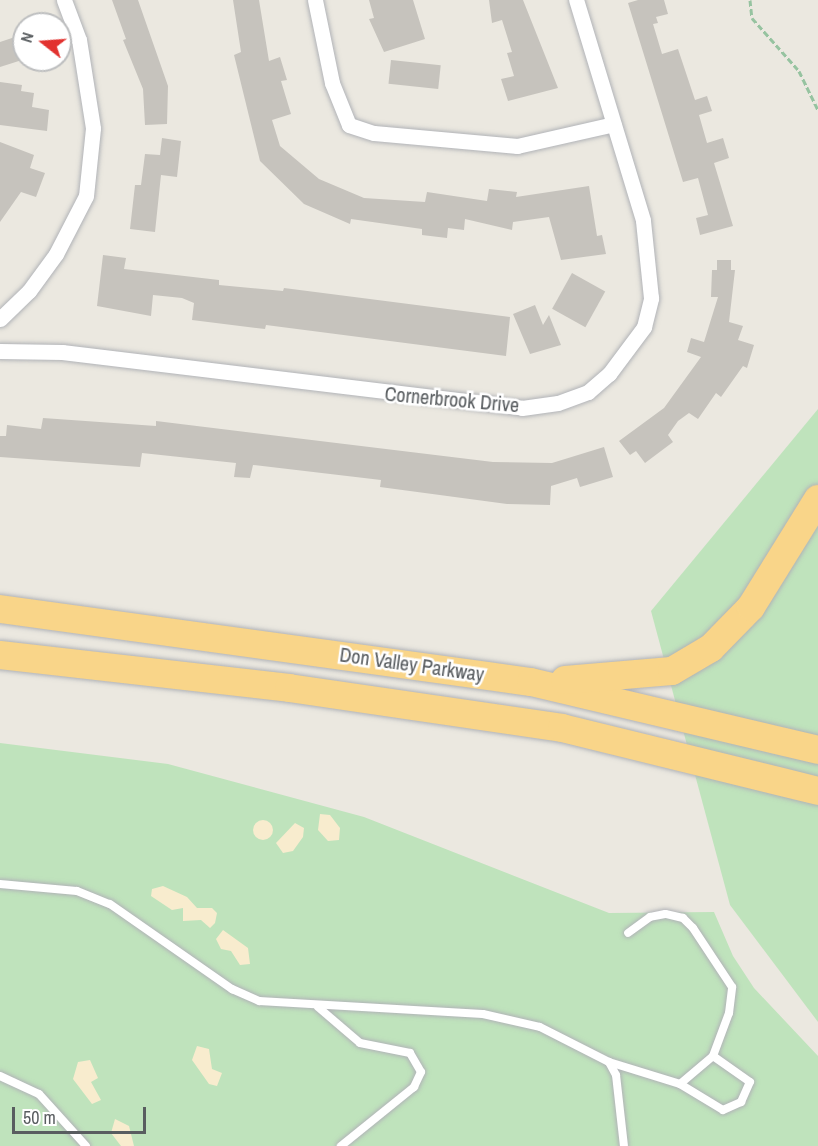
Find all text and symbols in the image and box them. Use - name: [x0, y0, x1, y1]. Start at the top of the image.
- north arrow: [12, 12, 72, 72]
- text: N: [15, 30, 39, 45]
- street label: Cornerbrook Drive: [384, 381, 520, 417]
- street label: Don Valley Parkway: [338, 642, 486, 686]
- scale bar: [15, 1095, 148, 1133]
- text: 50 m: [23, 1105, 56, 1130]

